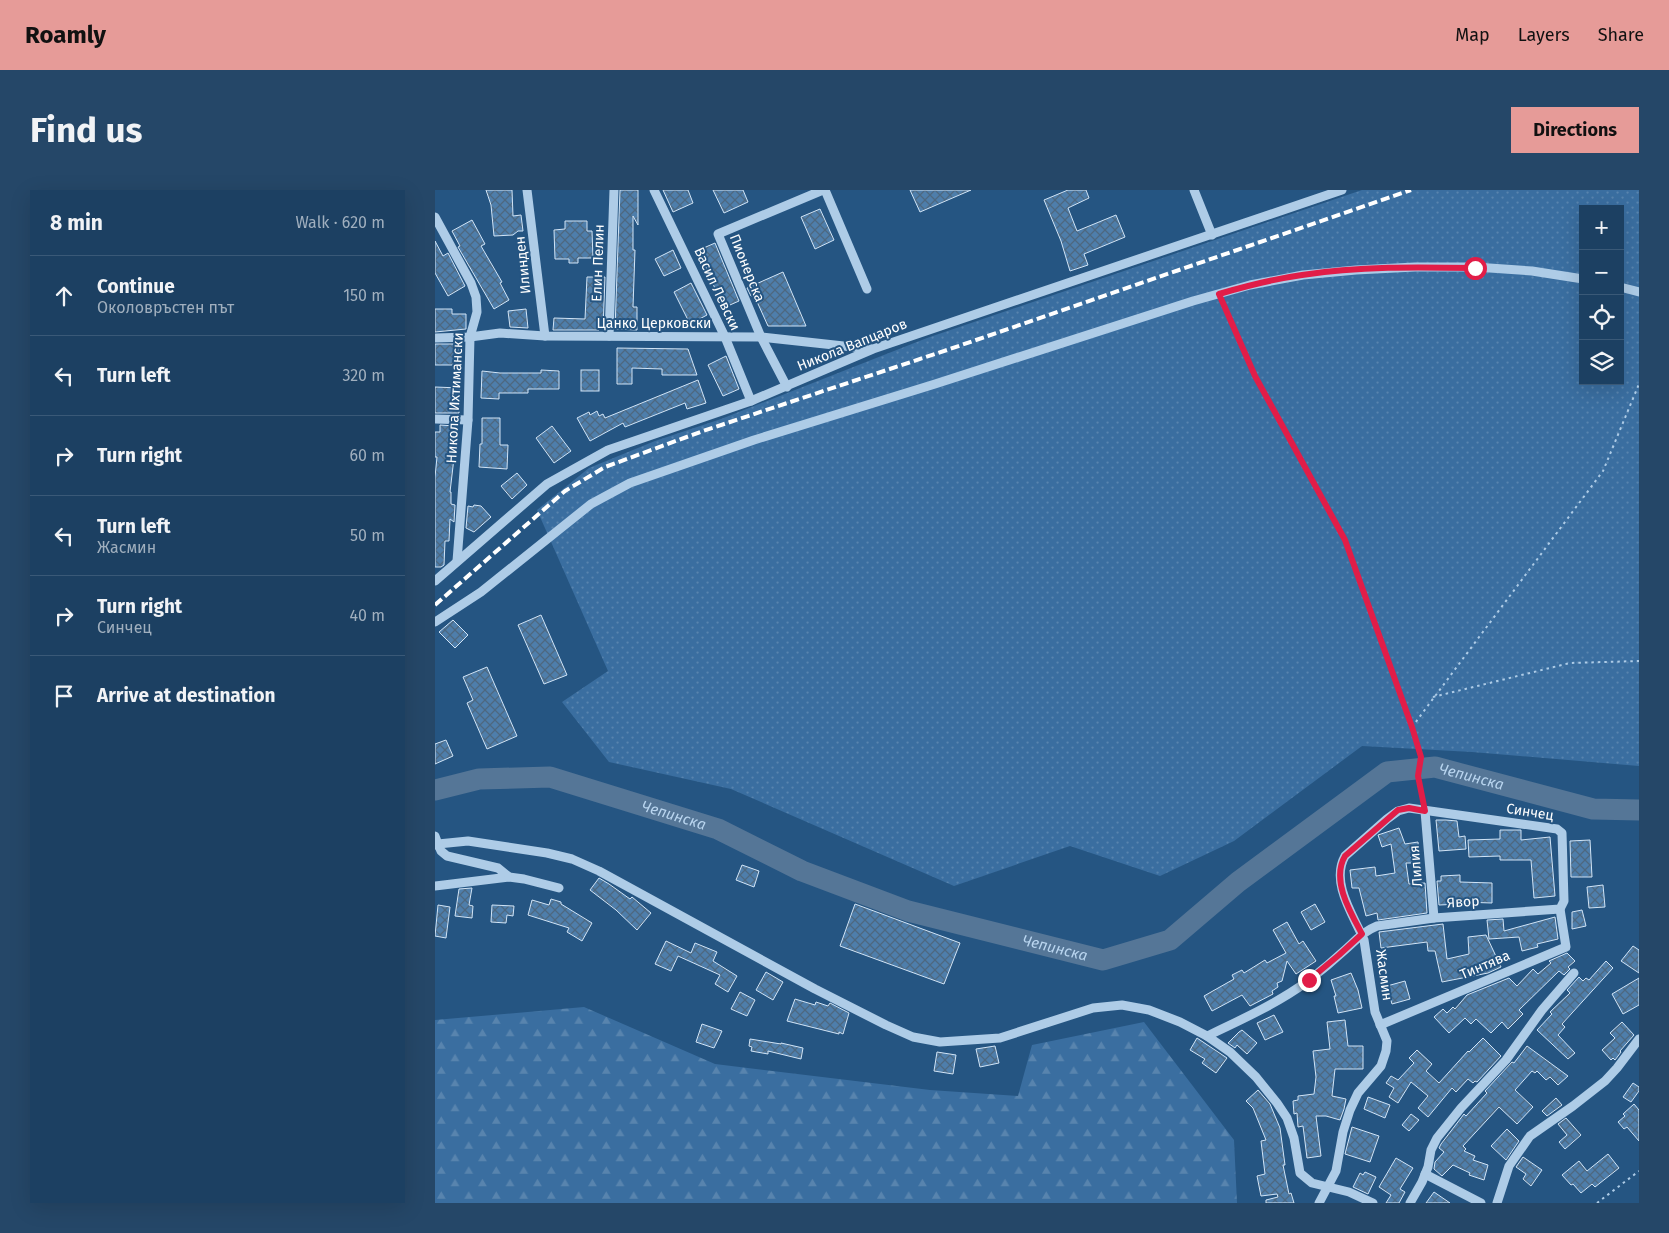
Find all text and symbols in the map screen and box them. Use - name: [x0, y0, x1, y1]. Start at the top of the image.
- text: Roamly: [25, 21, 106, 49]
- text: Map: [1455, 24, 1490, 46]
- text: Layers: [1518, 24, 1570, 46]
- text: Share: [1598, 24, 1644, 46]
- button: Directions: [1511, 107, 1639, 153]
- text: Find us: [30, 109, 142, 151]
- map controls: [1579, 205, 1624, 385]
- button: +: [1579, 205, 1624, 250]
- text: 8 min: [50, 210, 103, 236]
- text: Walk · 620 m: [295, 213, 385, 232]
- street label: Елин Пелин: [588, 224, 608, 302]
- street label: Пионерска: [726, 232, 768, 304]
- street label: Илинден: [512, 235, 534, 295]
- street label: Васил Левски: [690, 245, 744, 333]
- button: −: [1579, 250, 1624, 295]
- route start: [1464, 257, 1487, 280]
- text: Continue: [97, 275, 175, 298]
- icon: ahead: [50, 282, 78, 310]
- text: 150 m: [343, 286, 385, 305]
- button: locate: [1579, 295, 1624, 340]
- text: Околовръстен път: [97, 298, 234, 317]
- street label: Цанко Церковски: [596, 315, 712, 332]
- street label: Никола Вапцаров: [795, 315, 910, 375]
- street label: Никола Ихтимански: [443, 332, 467, 464]
- button: layers: [1579, 340, 1624, 385]
- icon: left: [50, 362, 78, 390]
- text: Turn left: [97, 364, 171, 387]
- text: 320 m: [342, 366, 385, 385]
- icon: right: [50, 442, 78, 470]
- text: Turn right: [97, 444, 182, 467]
- text: 60 m: [350, 446, 385, 465]
- text: Turn left: [97, 515, 171, 538]
- icon: left: [50, 522, 78, 550]
- text: 50 m: [350, 526, 385, 545]
- text: Жасмин: [97, 538, 156, 557]
- text: Turn right: [97, 595, 182, 618]
- icon: right: [50, 602, 78, 630]
- text: 40 m: [350, 606, 385, 625]
- text: Синчец: [97, 618, 152, 637]
- icon: arrive: [50, 682, 78, 710]
- text: Arrive at destination: [97, 684, 276, 707]
- water label: Чепинска: [1437, 759, 1506, 794]
- water label: Чепинска: [639, 797, 708, 834]
- street label: Синчец: [1505, 800, 1555, 824]
- street label: Лилия: [1406, 844, 1426, 888]
- street label: Явор: [1446, 892, 1480, 912]
- water label: Чепинска: [1020, 931, 1089, 965]
- street label: Тинтява: [1457, 947, 1513, 983]
- street label: Жасмин: [1372, 948, 1396, 1002]
- route end: [1298, 969, 1321, 992]

